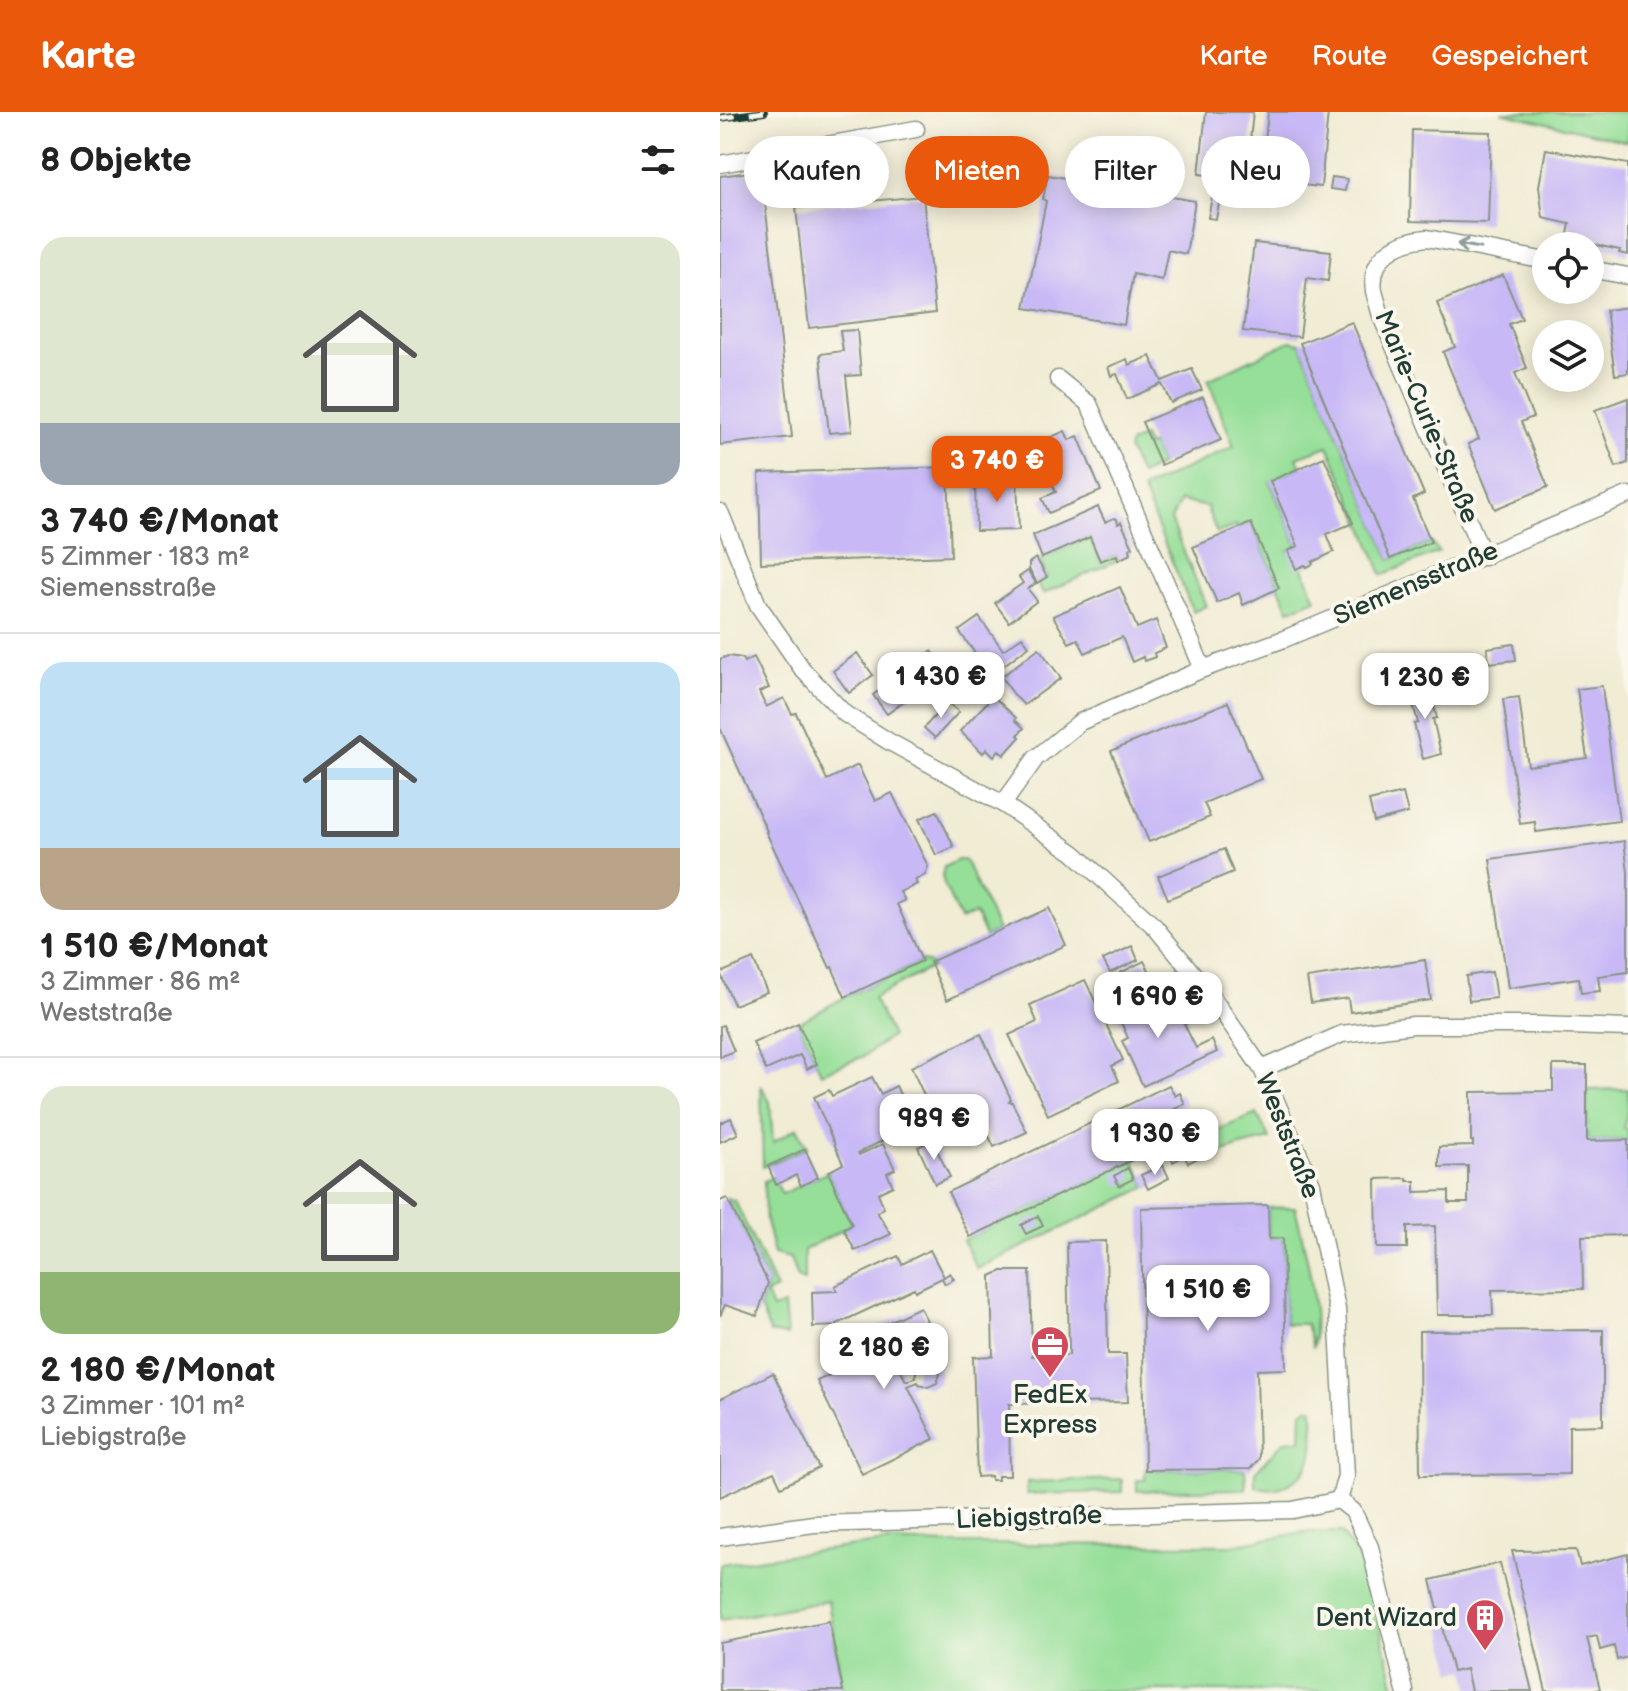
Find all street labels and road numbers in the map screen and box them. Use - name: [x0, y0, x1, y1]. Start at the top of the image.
- street label: Marie-Curie-Straße: [1367, 306, 1485, 528]
- street label: Siemensstraße: [1329, 535, 1503, 633]
- street label: Weststraße: [1248, 1069, 1326, 1203]
- street label: Liebigstraße: [955, 1500, 1103, 1536]

